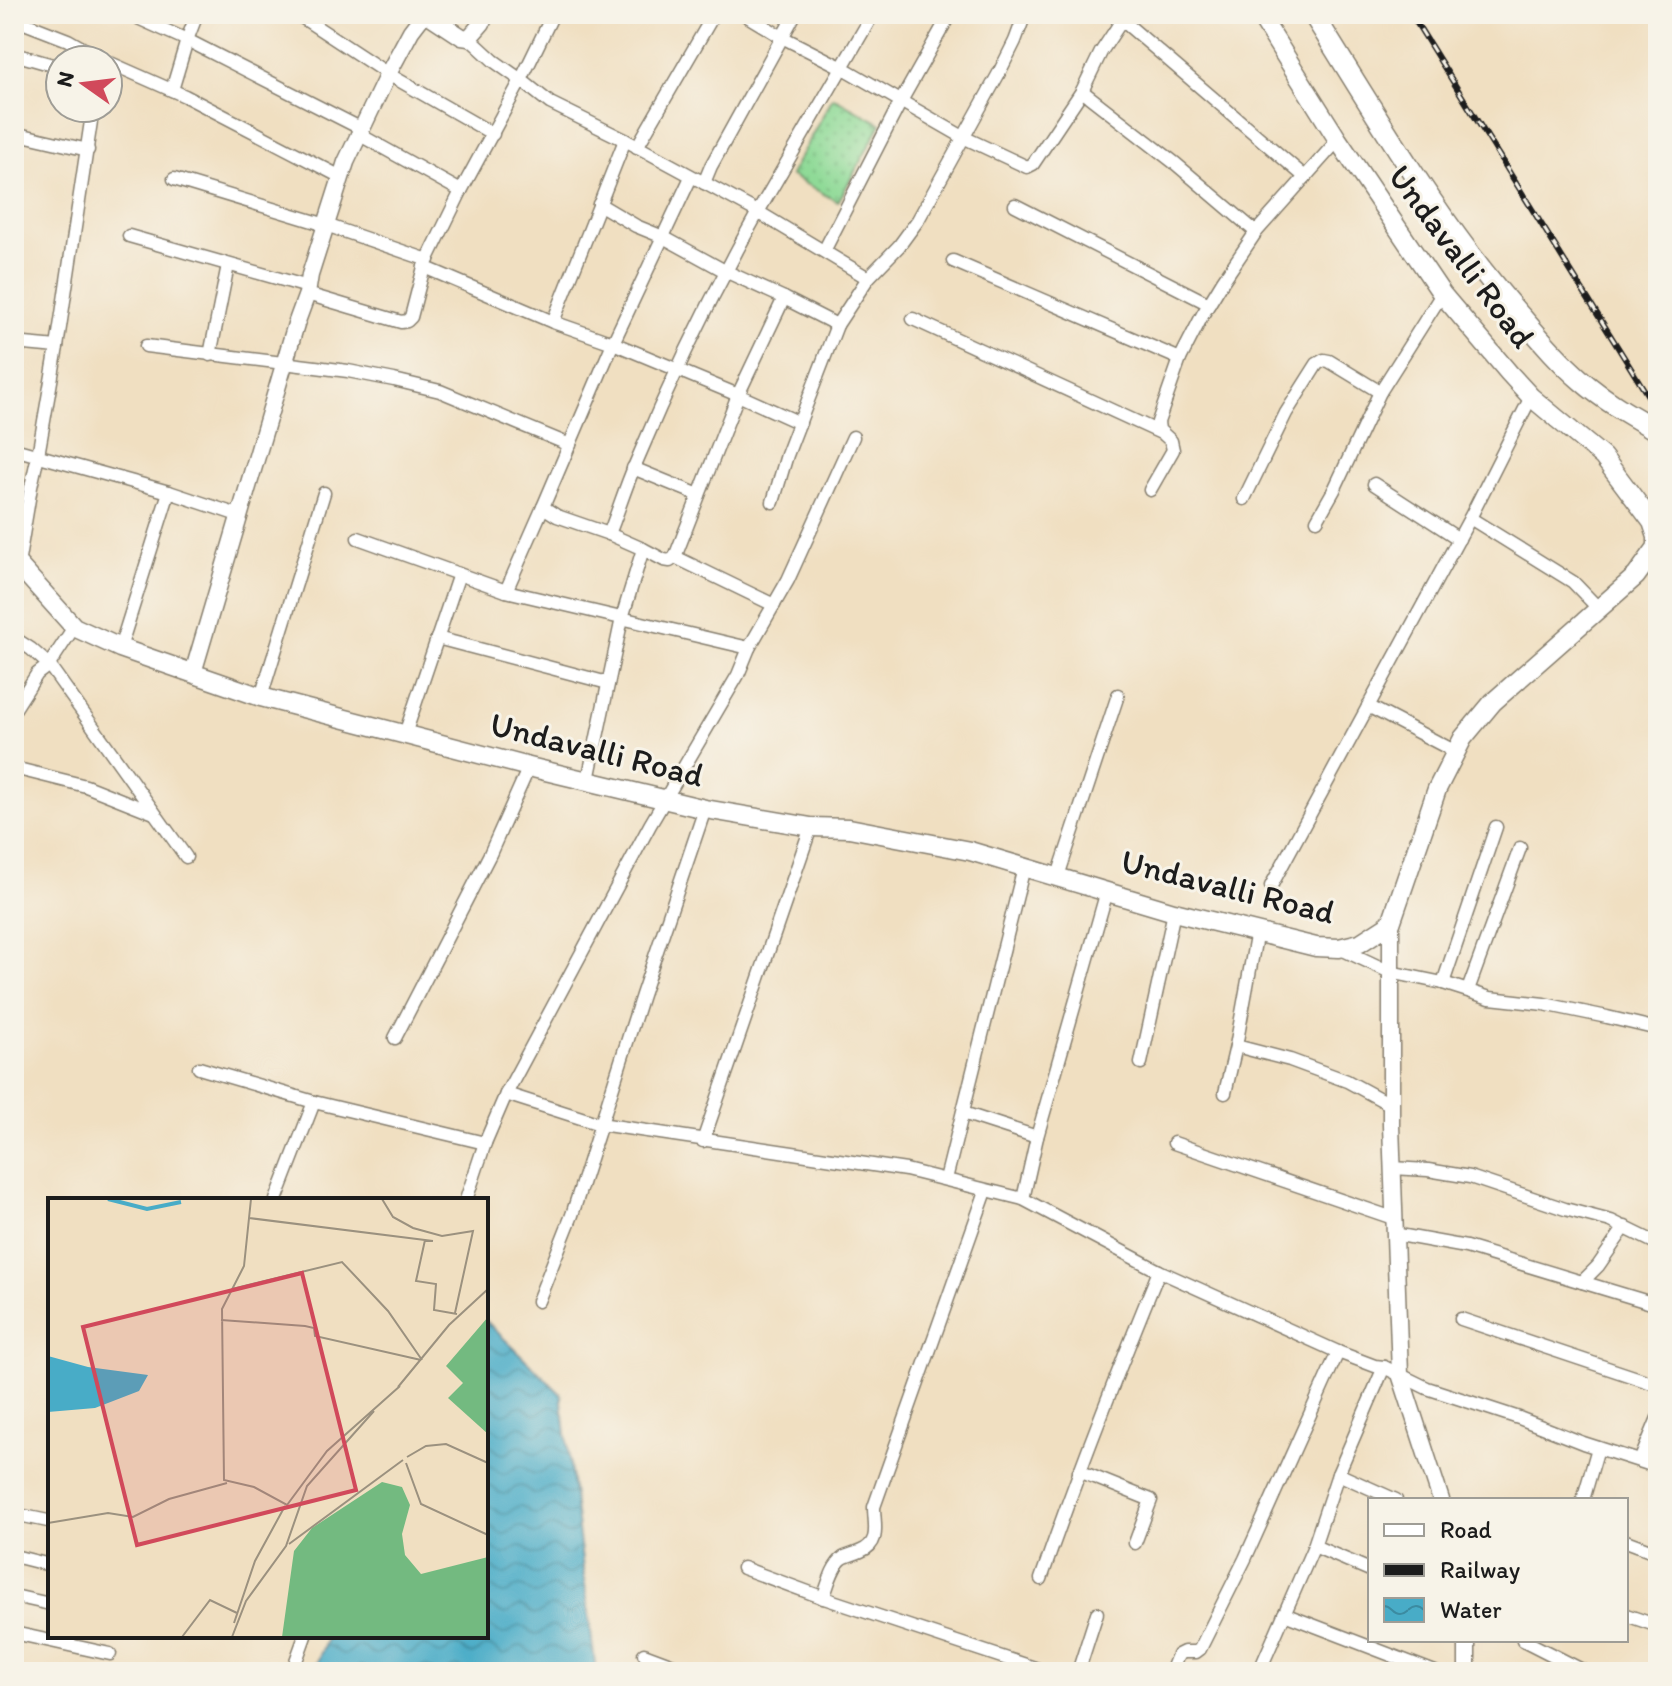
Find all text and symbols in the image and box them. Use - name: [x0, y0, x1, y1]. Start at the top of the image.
- north arrow: [44, 44, 124, 124]
- text: N: [50, 69, 80, 90]
- street label: Undavalli Road: [1379, 157, 1544, 356]
- street label: Undavalli Road: [486, 703, 708, 796]
- street label: Undavalli Road: [1117, 840, 1339, 933]
- inset map: [48, 1198, 488, 1638]
- legend: [1368, 1498, 1628, 1642]
- text: Road: [1440, 1515, 1492, 1544]
- text: Railway: [1440, 1555, 1521, 1584]
- text: Water: [1440, 1595, 1502, 1624]

